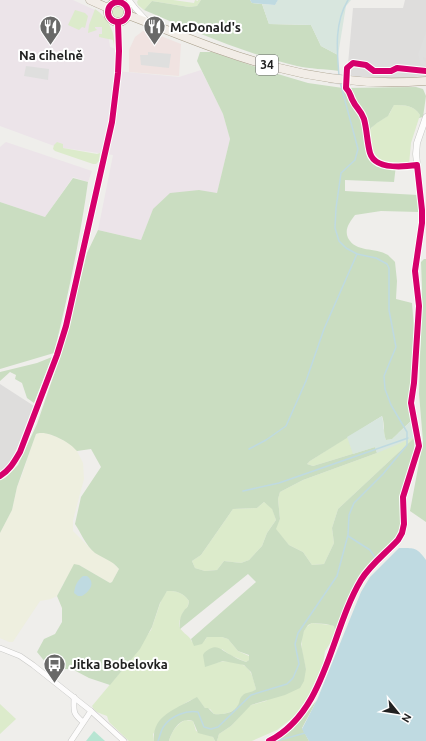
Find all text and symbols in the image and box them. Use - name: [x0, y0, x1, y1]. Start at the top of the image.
- restaurant icon: Na cihelně: [38, 14, 64, 47]
- restaurant icon: McDonald's: [142, 14, 168, 47]
- place label: McDonald's: [170, 20, 241, 34]
- place label: Na cihelně: [19, 48, 83, 62]
- road number: 34: [256, 55, 278, 75]
- bus stop icon: Jitka Bobelovka: [41, 651, 67, 684]
- place label: Jitka Bobelovka: [70, 657, 168, 671]
- north arrow: [378, 693, 418, 733]
- text: N: [399, 711, 414, 725]

